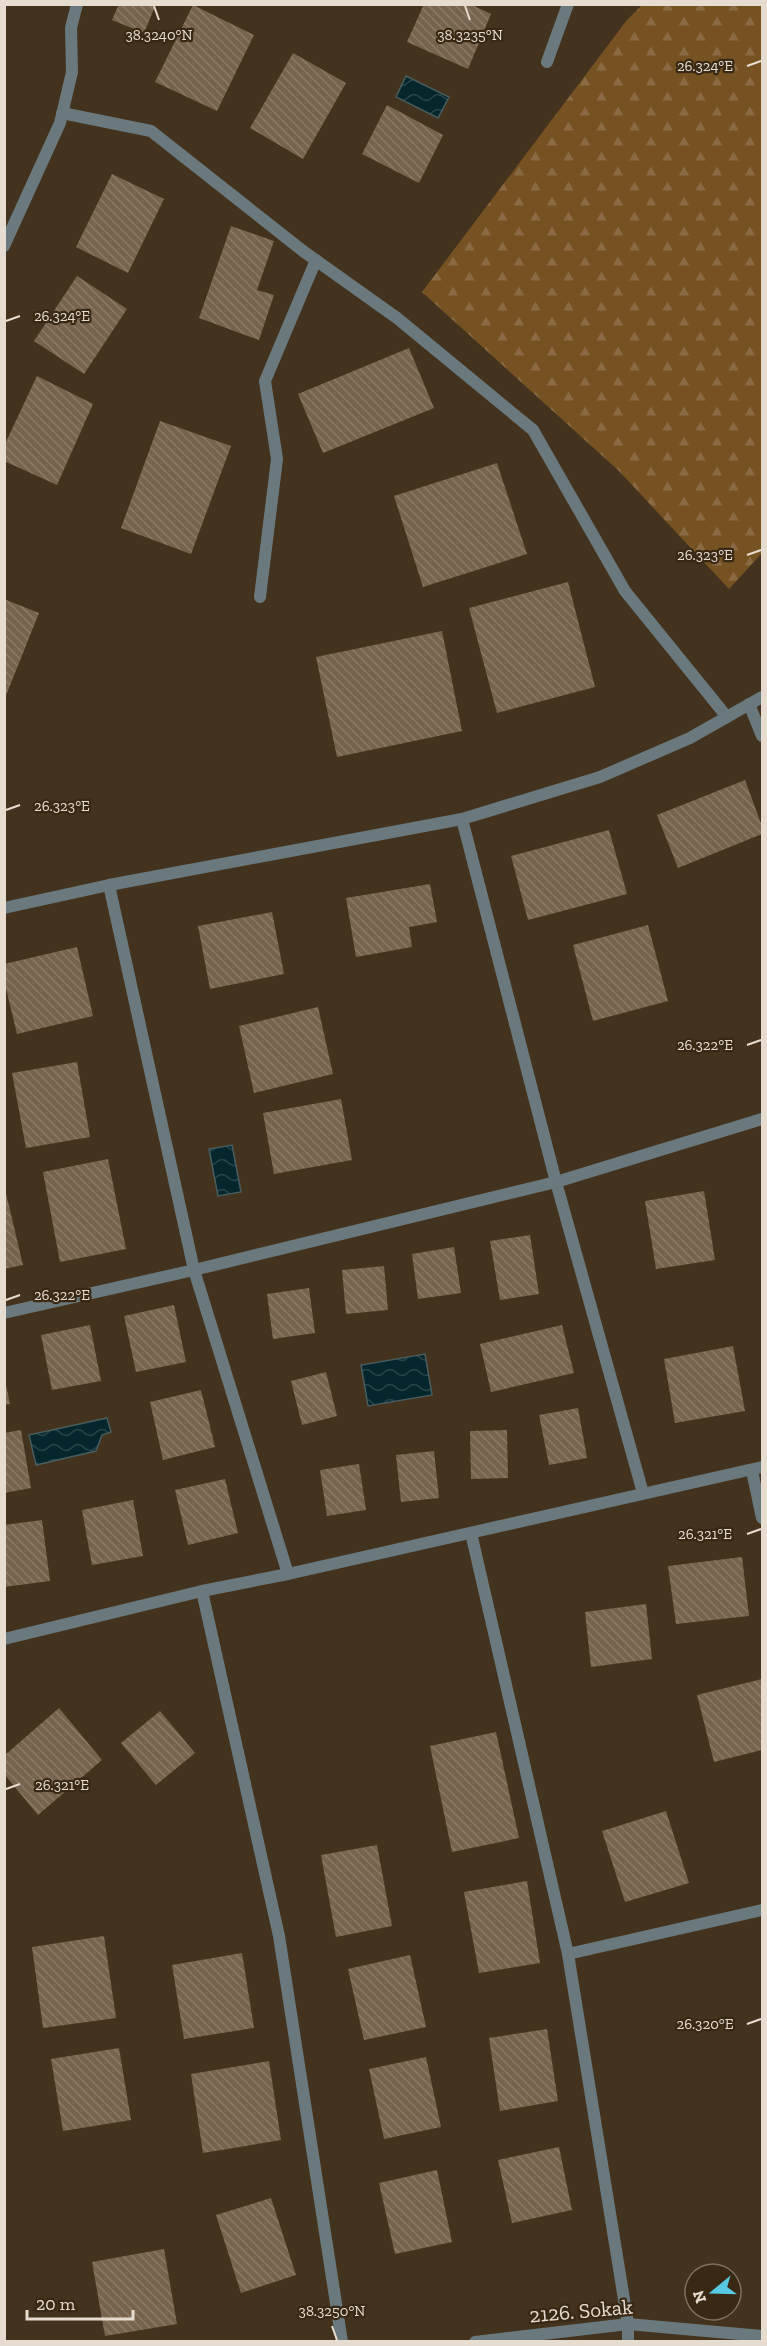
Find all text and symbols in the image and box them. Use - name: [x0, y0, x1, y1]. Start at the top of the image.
- text: 38.3240°N: [125, 26, 193, 44]
- text: 38.3235°N: [437, 26, 503, 44]
- text: 26.324°E: [677, 57, 733, 75]
- text: 26.324°E: [34, 307, 90, 325]
- text: 26.323°E: [677, 546, 733, 564]
- text: 26.323°E: [34, 797, 90, 815]
- text: 26.322°E: [677, 1036, 733, 1054]
- text: 26.322°E: [34, 1286, 90, 1304]
- text: 26.321°E: [678, 1525, 732, 1543]
- text: 26.321°E: [35, 1776, 89, 1794]
- text: 26.320°E: [676, 2015, 734, 2033]
- north arrow: [683, 2262, 743, 2322]
- scale bar: [27, 2283, 134, 2321]
- text: N: [688, 2288, 710, 2306]
- text: 20 m: [36, 2293, 76, 2315]
- street label: 2126. Sokak: [528, 2294, 634, 2327]
- text: 38.3250°N: [299, 2302, 365, 2320]

